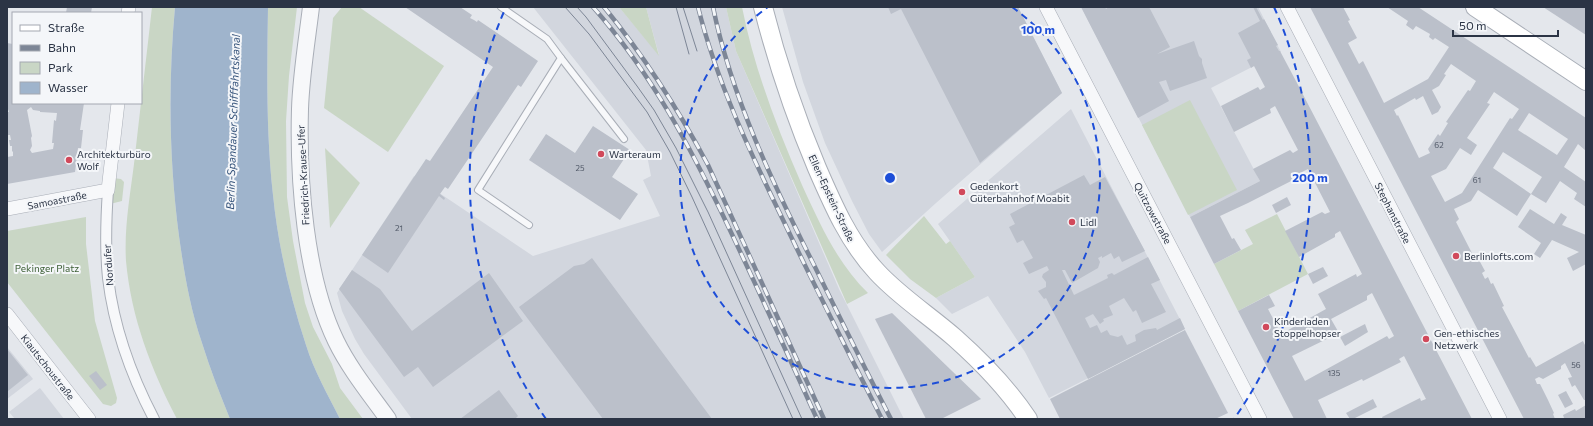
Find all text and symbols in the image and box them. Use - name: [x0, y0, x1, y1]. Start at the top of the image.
- legend: [12, 12, 142, 104]
- scale bar: [1453, 12, 1558, 38]
- text: 50 m: [1459, 18, 1487, 32]
- text: Straße: [48, 20, 84, 34]
- text: 100 m: [1021, 22, 1055, 36]
- water label: Berlin-Spandauer Schifffahrtskanal: [223, 34, 242, 210]
- text: Bahn: [48, 40, 76, 54]
- text: Park: [48, 60, 74, 74]
- text: Wasser: [48, 80, 88, 94]
- street label: Friedrich-Krause-Ufer: [294, 125, 312, 225]
- house number: 62: [1434, 140, 1444, 150]
- place label: Architekturbüro Wolf: [77, 148, 151, 172]
- place label: Warteraum: [609, 148, 661, 160]
- marker: Warteraum: [596, 149, 606, 159]
- street label: Ellen-Epstein-Straße: [807, 153, 857, 243]
- marker: Architekturbüro Wolf: [64, 155, 74, 165]
- house number: 25: [575, 163, 585, 173]
- text: 200 m: [1292, 170, 1328, 184]
- centre of rings: [883, 171, 897, 185]
- house number: 61: [1473, 175, 1481, 185]
- place label: Gedenkort Güterbahnhof Moabit: [970, 180, 1070, 204]
- street label: Quitzowstraße: [1132, 180, 1174, 246]
- street label: Stephanstraße: [1372, 181, 1414, 245]
- marker: Gedenkort Güterbahnhof Moabit: [957, 187, 967, 197]
- street label: Samoastraße: [26, 188, 88, 212]
- place label: Lidl: [1080, 216, 1097, 228]
- marker: Lidl: [1067, 217, 1077, 227]
- house number: 21: [395, 223, 403, 233]
- street label: Nordufer: [101, 244, 115, 286]
- place label: Berlinlofts.com: [1464, 250, 1533, 262]
- marker: Berlinlofts.com: [1451, 251, 1461, 261]
- park label: Pekinger Platz: [15, 262, 79, 274]
- place label: Kinderladen Stoppelhopser: [1274, 315, 1341, 339]
- marker: Kinderladen Stoppelhopser: [1261, 322, 1271, 332]
- place label: Gen-ethisches Netzwerk: [1434, 327, 1500, 351]
- street label: Kiautschoustraße: [19, 332, 77, 402]
- marker: Gen-ethisches Netzwerk: [1421, 334, 1431, 344]
- house number: 56: [1571, 360, 1581, 370]
- house number: 135: [1328, 368, 1341, 378]

